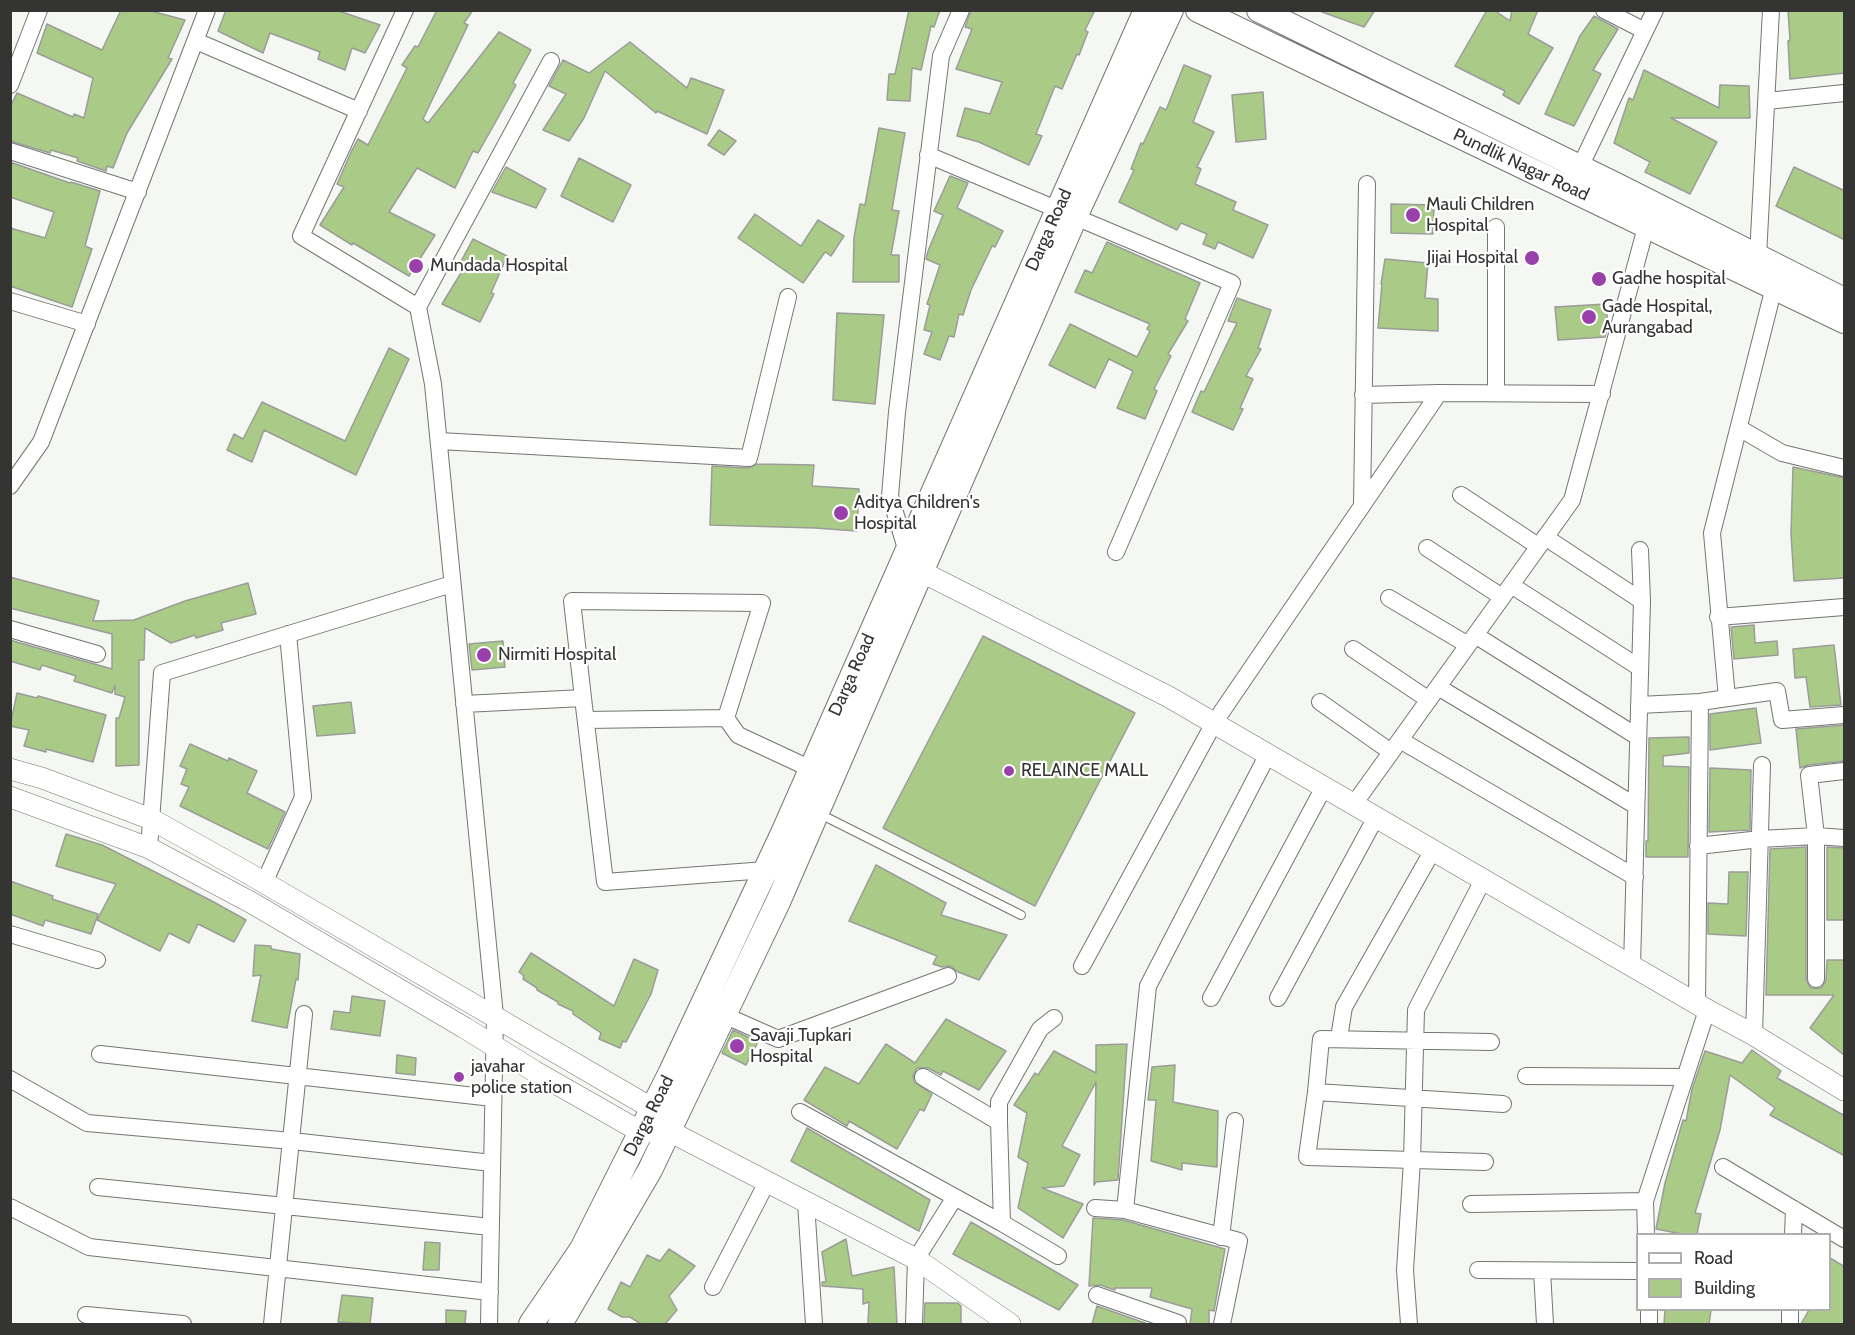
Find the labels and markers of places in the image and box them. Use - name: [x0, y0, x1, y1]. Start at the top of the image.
- place label: Mauli Children Hospital: [1426, 194, 1534, 236]
- marker: Mauli Children Hospital: [1404, 206, 1422, 224]
- place label: Jijai Hospital: [1427, 247, 1518, 269]
- marker: Jijai Hospital: [1523, 249, 1541, 267]
- place label: Mundada Hospital: [430, 255, 568, 277]
- marker: Mundada Hospital: [407, 257, 425, 275]
- place label: Gadhe hospital: [1612, 268, 1726, 290]
- marker: Gadhe hospital: [1590, 270, 1608, 288]
- place label: Gade Hospital, Aurangabad: [1602, 296, 1712, 338]
- marker: Gade Hospital, Aurangabad: [1580, 308, 1598, 326]
- place label: Aditya Children's Hospital: [854, 492, 980, 534]
- marker: Aditya Children's Hospital: [832, 504, 850, 522]
- place label: Nirmiti Hospital: [498, 644, 616, 666]
- marker: Nirmiti Hospital: [475, 646, 493, 664]
- place label: RELAINCE MALL: [1021, 760, 1148, 782]
- marker: RELAINCE MALL: [1002, 764, 1016, 778]
- place label: Savaji Tupkari Hospital: [750, 1025, 852, 1068]
- marker: Savaji Tupkari Hospital: [728, 1037, 746, 1055]
- place label: javahar police station: [471, 1056, 572, 1098]
- marker: javahar police station: [452, 1070, 466, 1084]

